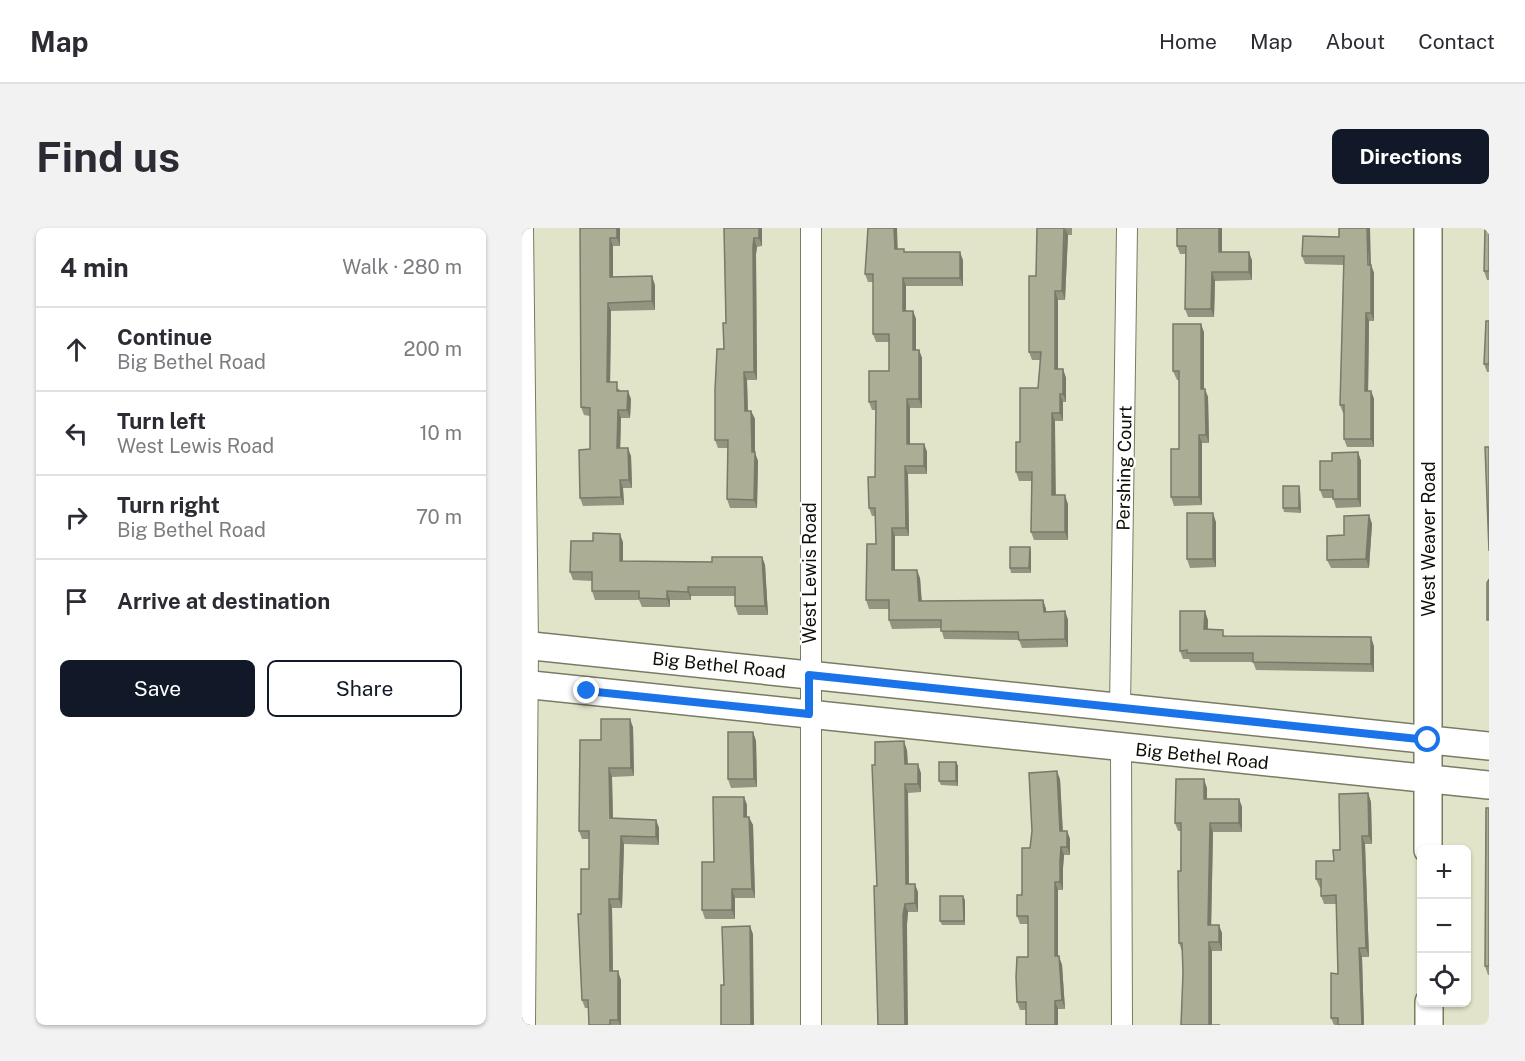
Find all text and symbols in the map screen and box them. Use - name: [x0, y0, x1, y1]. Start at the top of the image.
- text: Map: [30, 25, 89, 58]
- text: Home: [1159, 29, 1217, 54]
- text: Map: [1250, 29, 1293, 54]
- text: About: [1326, 29, 1385, 54]
- text: Contact: [1418, 29, 1495, 54]
- button: Directions: [1332, 129, 1489, 184]
- text: Find us: [36, 132, 180, 181]
- text: 4 min: [60, 252, 129, 283]
- text: Walk · 280 m: [342, 255, 462, 279]
- text: Continue: [117, 324, 212, 350]
- icon: ahead: [60, 333, 93, 366]
- text: 200 m: [404, 337, 462, 361]
- text: Big Bethel Road: [117, 350, 266, 374]
- street label: Pershing Court: [1112, 405, 1136, 531]
- text: Turn left: [117, 408, 206, 434]
- icon: left: [60, 417, 93, 450]
- text: 10 m: [419, 421, 462, 445]
- text: West Lewis Road: [117, 434, 274, 458]
- street label: West Weaver Road: [1418, 461, 1439, 617]
- text: Turn right: [117, 492, 220, 518]
- icon: right: [60, 501, 93, 534]
- street label: West Lewis Road: [799, 502, 820, 644]
- text: 70 m: [416, 505, 462, 529]
- text: Big Bethel Road: [117, 518, 266, 542]
- icon: arrive: [60, 585, 93, 618]
- text: Arrive at destination: [117, 588, 330, 614]
- street label: Big Bethel Road: [651, 648, 787, 682]
- button: Save: [60, 660, 255, 717]
- button: Share: [267, 660, 462, 717]
- route end: [573, 677, 599, 703]
- route start: [1414, 726, 1440, 752]
- street label: Big Bethel Road: [1134, 739, 1270, 773]
- map controls: [1417, 845, 1471, 1007]
- button: +: [1417, 845, 1471, 899]
- button: −: [1417, 899, 1471, 953]
- button: locate: [1417, 953, 1471, 1007]

